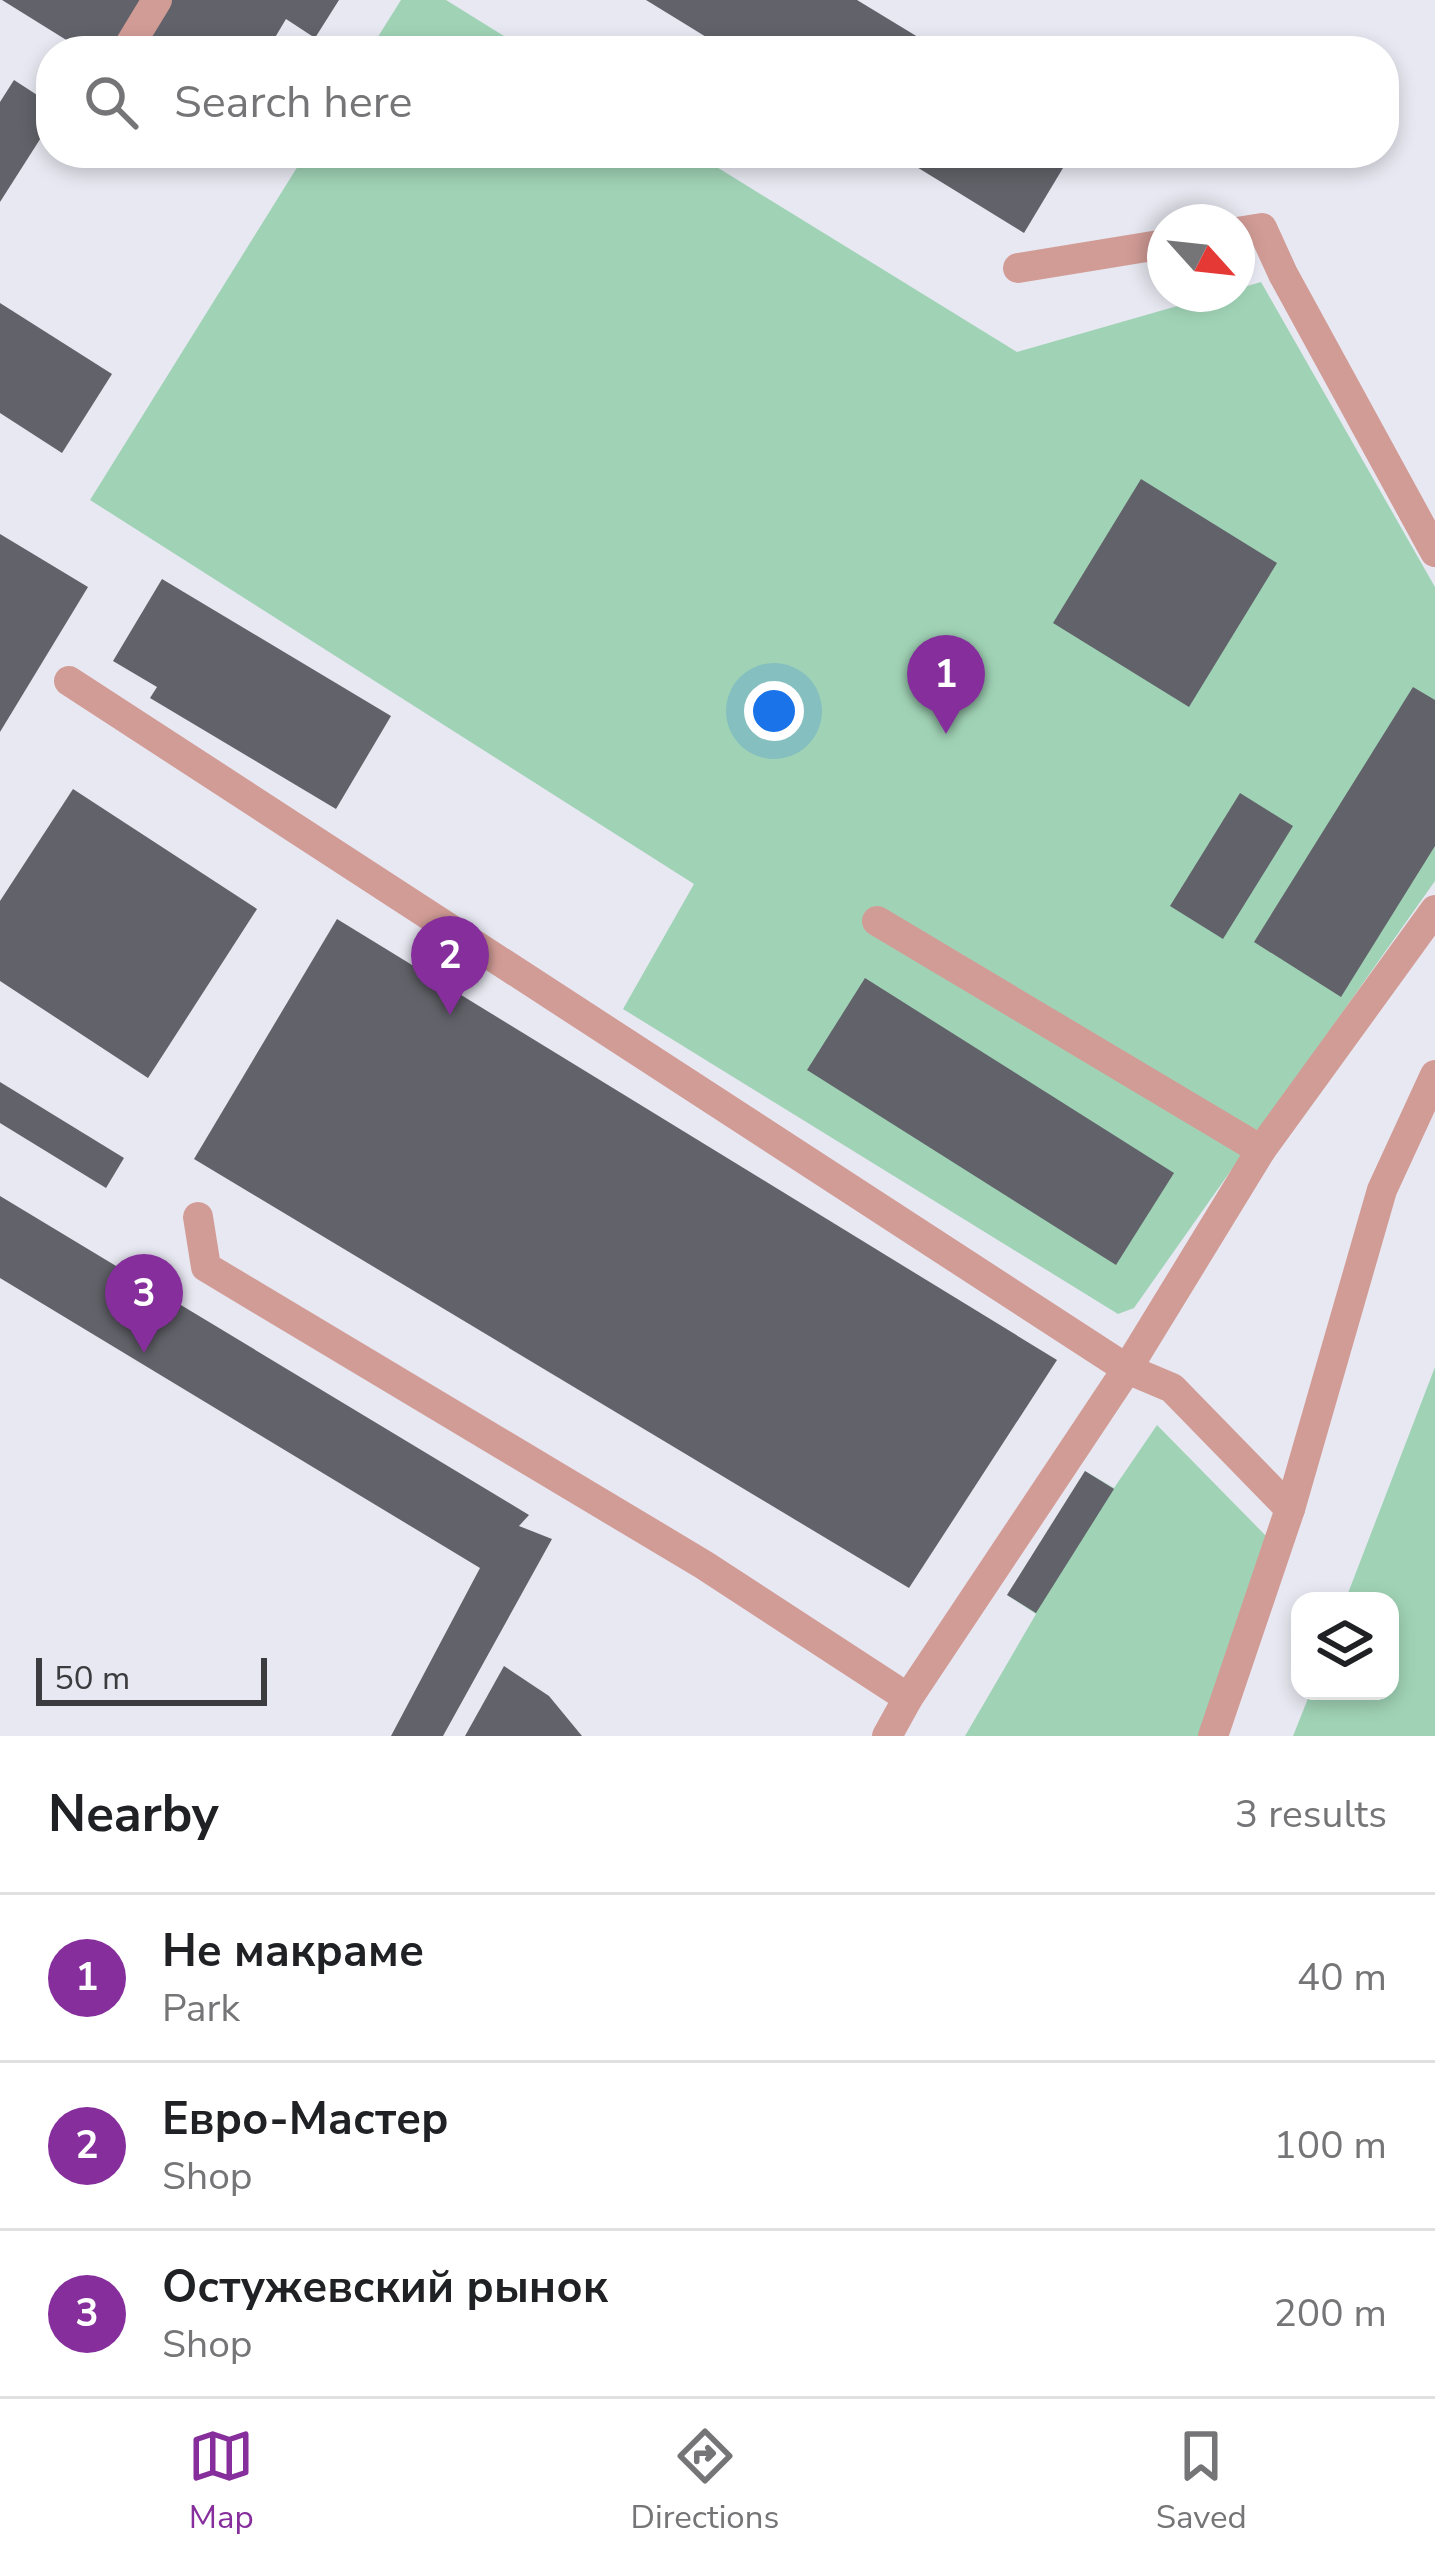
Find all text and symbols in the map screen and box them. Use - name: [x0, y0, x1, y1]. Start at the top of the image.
- search box: [36, 36, 1399, 168]
- icon: search: [78, 69, 144, 135]
- text: Search here: [174, 72, 413, 133]
- north arrow: [1147, 204, 1255, 312]
- pin: 1: [907, 635, 985, 734]
- your location: [744, 681, 804, 741]
- pin: 2: [411, 916, 489, 1015]
- pin: 3: [105, 1254, 183, 1353]
- map controls: [1291, 1592, 1399, 1700]
- button: layers: [1291, 1592, 1399, 1700]
- scale bar: [36, 1652, 267, 1705]
- text: 50 m: [54, 1656, 130, 1701]
- text: Nearby: [48, 1779, 219, 1849]
- text: 3 results: [1235, 1788, 1387, 1841]
- text: Не макраме: [162, 1921, 424, 1982]
- text: 1: [75, 1951, 99, 2004]
- text: 40 m: [1297, 1951, 1387, 2004]
- text: Park: [162, 1982, 240, 2035]
- text: Евро-Мастер: [162, 2089, 449, 2150]
- text: 2: [75, 2119, 99, 2172]
- text: 100 m: [1273, 2119, 1387, 2172]
- text: Shop: [162, 2150, 253, 2203]
- text: Остужевский рынок: [162, 2257, 608, 2318]
- text: 3: [75, 2287, 99, 2340]
- text: 200 m: [1273, 2287, 1387, 2340]
- text: Shop: [162, 2318, 253, 2371]
- tab: Map: [188, 2423, 254, 2540]
- tab: Directions: [631, 2423, 779, 2540]
- tab: Saved: [1156, 2423, 1247, 2540]

